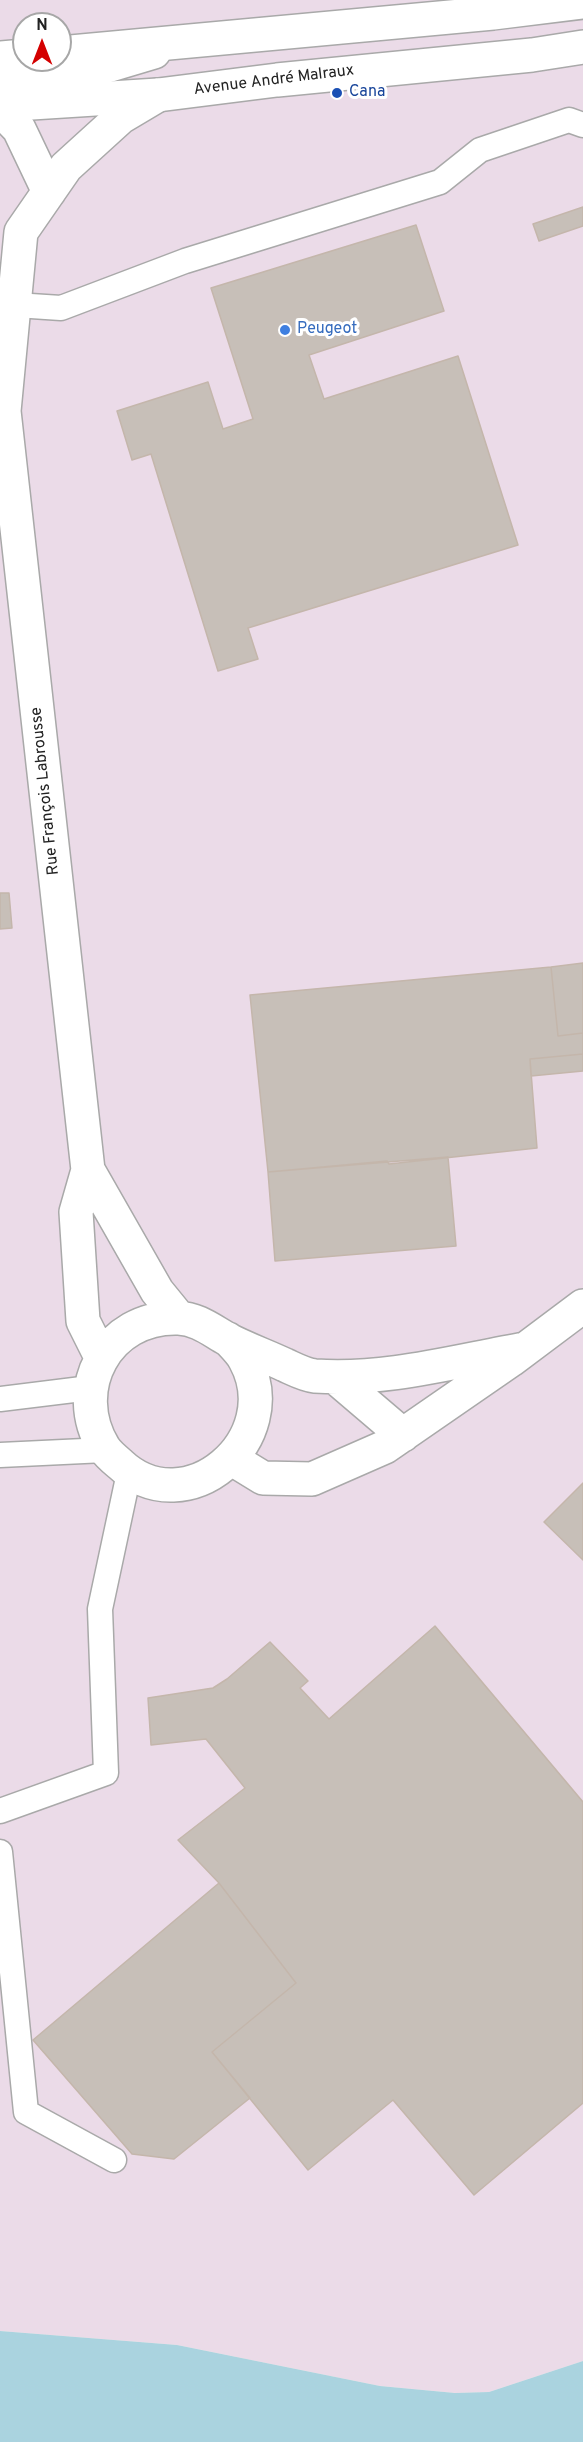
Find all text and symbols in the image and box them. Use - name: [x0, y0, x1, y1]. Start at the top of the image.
- north arrow: [12, 12, 72, 72]
- text: N: [36, 16, 48, 36]
- street label: Avenue André Malraux: [193, 62, 355, 100]
- place label: Cana: [349, 83, 385, 103]
- marker: Cana: [330, 86, 344, 100]
- place label: Peugeot: [297, 320, 357, 340]
- marker: Peugeot: [278, 323, 292, 337]
- street label: Rue François Labrousse: [28, 706, 64, 876]

